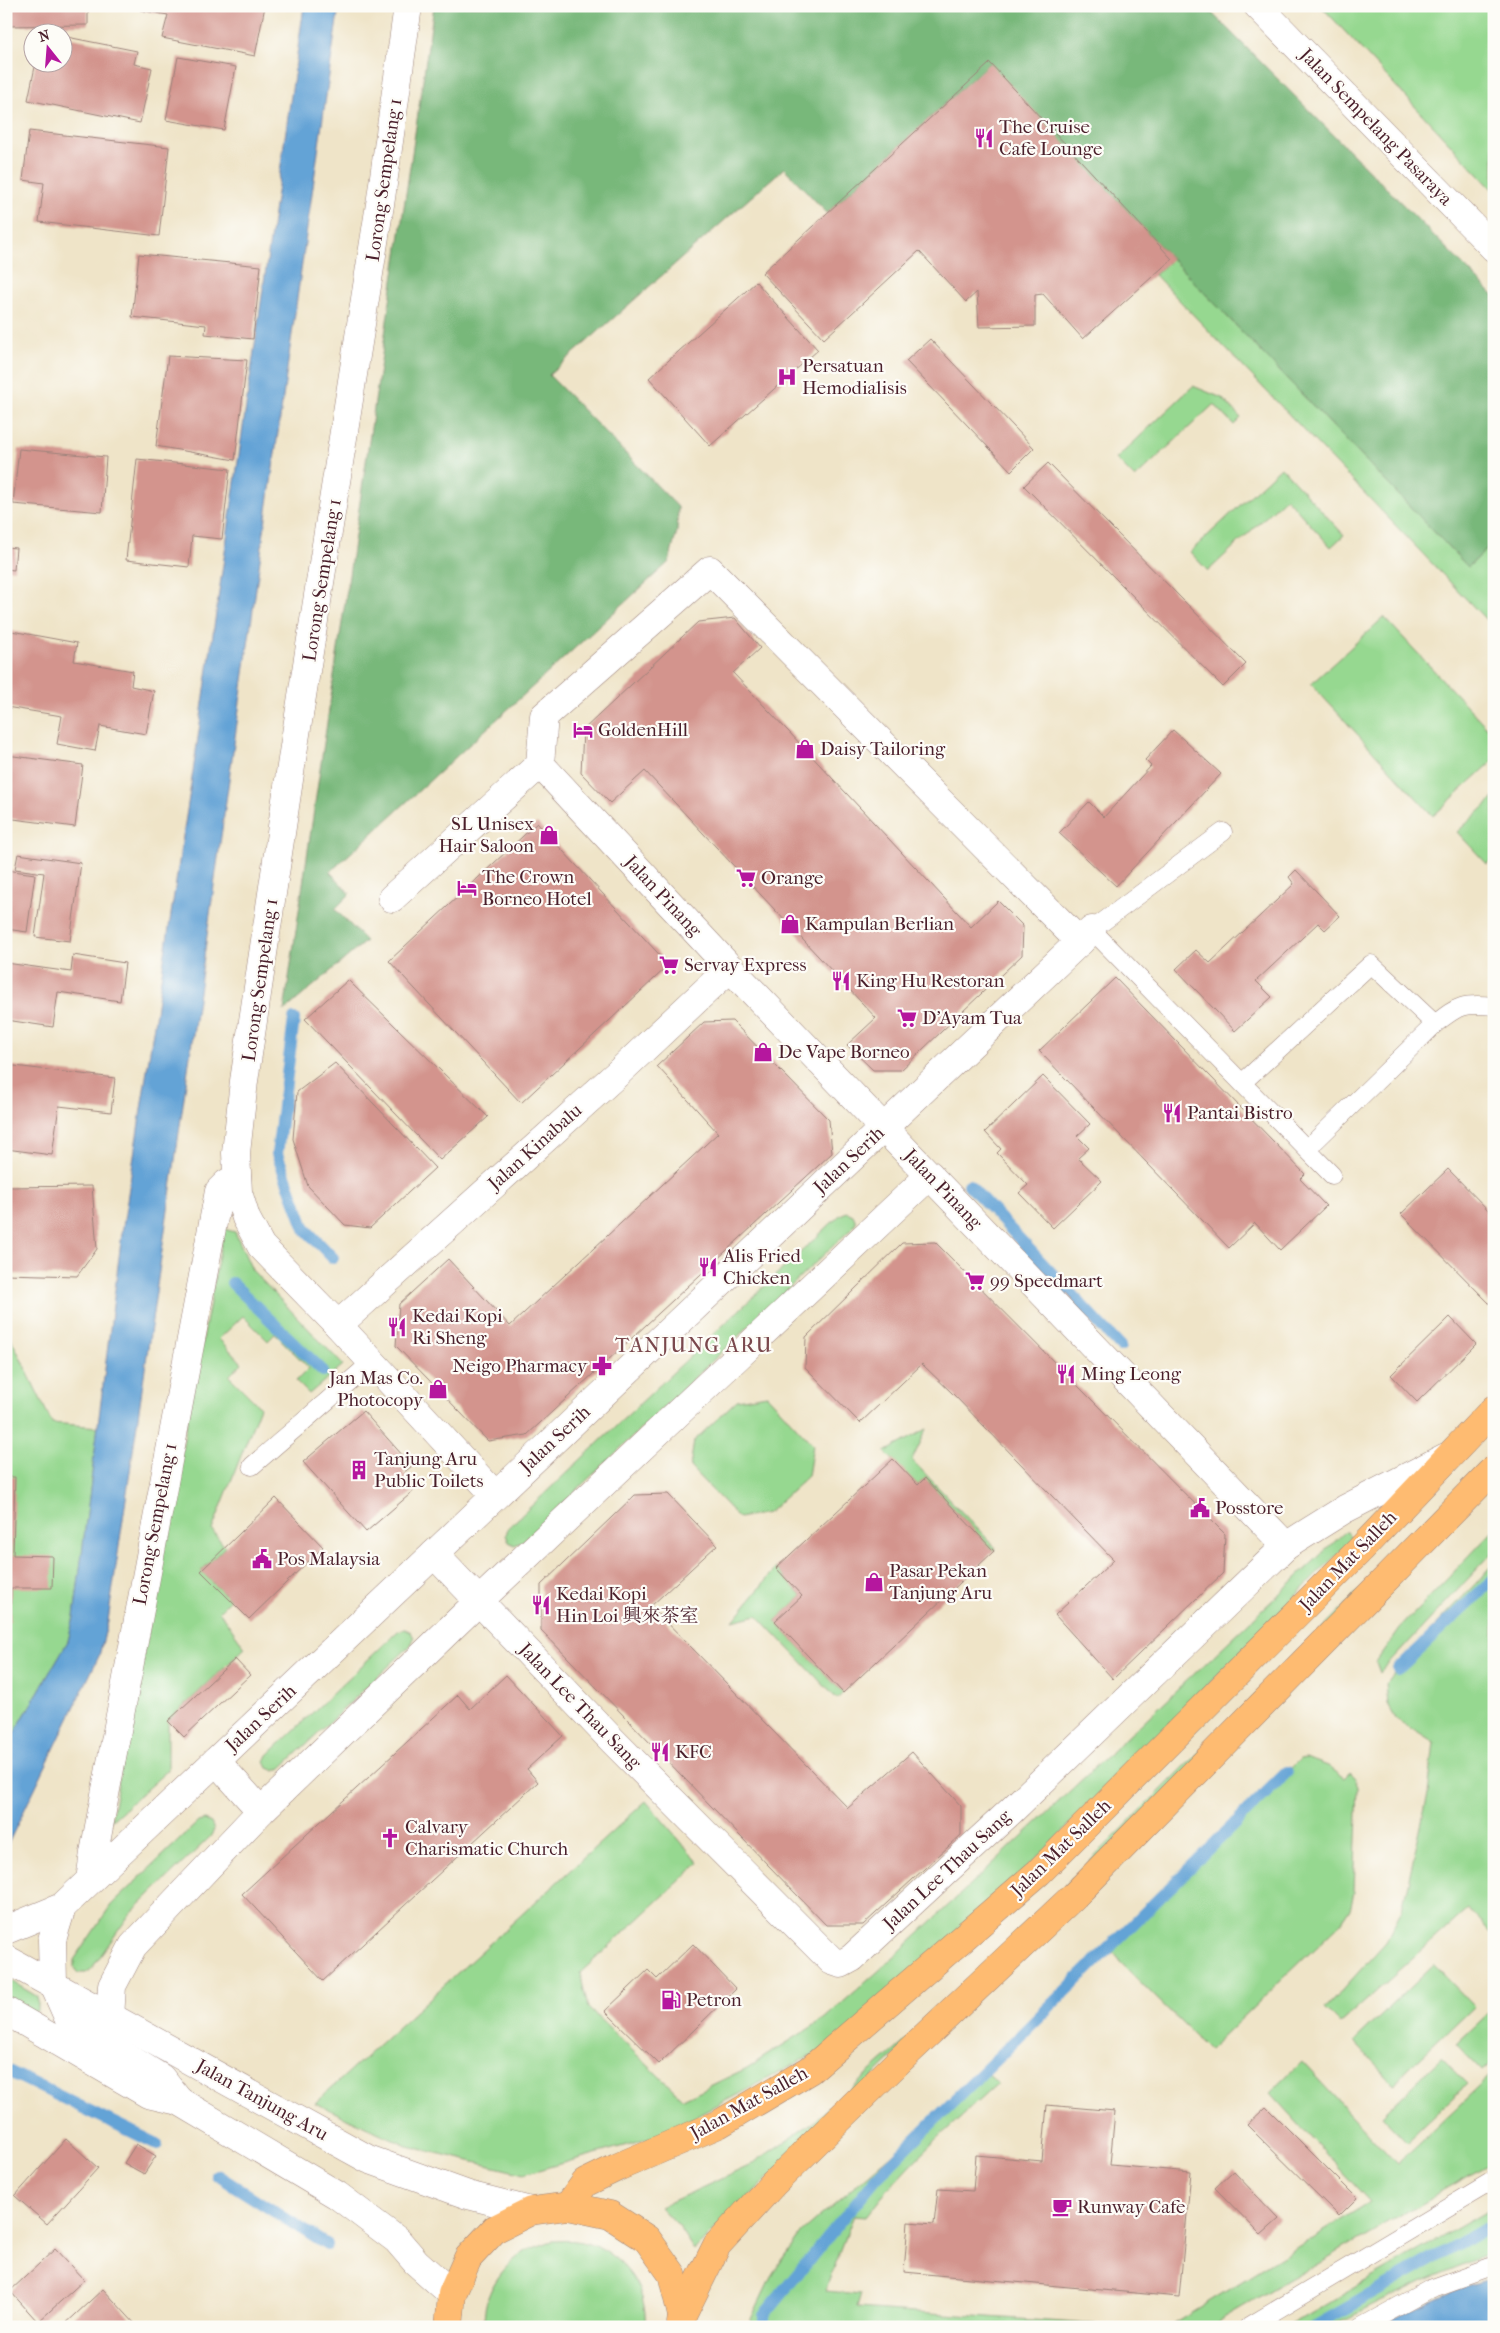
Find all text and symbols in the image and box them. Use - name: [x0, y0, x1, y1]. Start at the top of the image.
- north arrow: [22, 22, 72, 72]
- text: N: [37, 26, 52, 46]
- street label: Jalan Sempelang Pasaraya: [1294, 42, 1457, 210]
- street label: Lorong Sempelang 1: [362, 97, 406, 263]
- place label: The Cruise Cafe Lounge: [999, 116, 1102, 160]
- restaurant icon: The Cruise Cafe Lounge: [973, 127, 995, 149]
- place label: Persatuan Hemodialisis: [802, 355, 907, 399]
- hospital icon: Persatuan Hemodialisis: [776, 366, 798, 388]
- street label: Lorong Sempelang 1: [298, 497, 346, 663]
- hotel icon: GoldenHill: [572, 719, 594, 741]
- place label: GoldenHill: [598, 719, 688, 741]
- shop icon: Daisy Tailoring: [794, 738, 816, 760]
- place label: Daisy Tailoring: [820, 738, 946, 760]
- place label: SL Unisex Hair Saloon: [439, 813, 534, 857]
- shop icon: SL Unisex Hair Saloon: [538, 824, 560, 846]
- street label: Jalan Pinang: [619, 849, 707, 942]
- place label: The Crown Borneo Hotel: [482, 866, 592, 910]
- supermarket icon: Orange: [735, 867, 757, 889]
- place label: Orange: [761, 867, 824, 889]
- hotel icon: The Crown Borneo Hotel: [456, 877, 478, 899]
- street label: Lorong Sempelang 1: [238, 897, 282, 1063]
- shop icon: Kampulan Berlian: [779, 913, 801, 935]
- place label: Kampulan Berlian: [805, 913, 954, 935]
- supermarket icon: Servay Express: [658, 954, 680, 976]
- place label: Servay Express: [684, 954, 806, 976]
- restaurant icon: King Hu Restoran: [830, 970, 852, 992]
- place label: King Hu Restoran: [856, 970, 1004, 992]
- supermarket icon: D'Ayam Tua: [896, 1007, 918, 1029]
- place label: D'Ayam Tua: [922, 1007, 1022, 1029]
- shop icon: De Vape Borneo: [752, 1041, 774, 1063]
- place label: De Vape Borneo: [778, 1041, 910, 1063]
- street label: Jalan Kinabalu: [482, 1099, 587, 1196]
- restaurant icon: Pantai Bistro: [1161, 1102, 1183, 1124]
- place label: Pantai Bistro: [1187, 1102, 1293, 1124]
- street label: Jalan Serih: [808, 1122, 889, 1200]
- street label: Jalan Pinang: [898, 1143, 987, 1234]
- place label: Alis Fried Chicken: [722, 1245, 801, 1289]
- restaurant icon: Alis Fried Chicken: [697, 1256, 719, 1278]
- supermarket icon: 99 Speedmart: [964, 1270, 986, 1292]
- place label: 99 Speedmart: [990, 1270, 1103, 1292]
- place label: Kedai Kopi Ri Sheng: [412, 1305, 503, 1349]
- restaurant icon: Kedai Kopi Ri Sheng: [386, 1316, 408, 1338]
- district label: TANJUNG ARU: [615, 1333, 773, 1357]
- place label: Neigo Pharmacy: [452, 1355, 588, 1377]
- pharmacy icon: Neigo Pharmacy: [591, 1355, 613, 1377]
- restaurant icon: Ming Leong: [1055, 1363, 1077, 1385]
- place label: Ming Leong: [1081, 1363, 1182, 1385]
- place label: Jan Mas Co. Photocopy: [327, 1367, 424, 1411]
- shop icon: Jan Mas Co. Photocopy: [427, 1378, 449, 1400]
- street label: Jalan Serih: [514, 1401, 595, 1479]
- street label: Lorong Sempelang 1: [129, 1441, 181, 1607]
- place label: Tanjung Aru Public Toilets: [374, 1448, 484, 1492]
- building icon: Tanjung Aru Public Toilets: [348, 1459, 370, 1481]
- public building icon: Posstore: [1189, 1497, 1211, 1519]
- place label: Posstore: [1215, 1497, 1283, 1519]
- street label: Jalan Mat Salleh: [1293, 1506, 1402, 1617]
- public building icon: Pos Malaysia: [251, 1548, 273, 1570]
- place label: Pos Malaysia: [277, 1548, 380, 1570]
- place label: Pasar Pekan Tanjung Aru: [889, 1560, 992, 1604]
- shop icon: Pasar Pekan Tanjung Aru: [863, 1571, 885, 1593]
- place label: Kedai Kopi Hin Loi 興來茶室: [556, 1583, 698, 1627]
- restaurant icon: Kedai Kopi Hin Loi 興來茶室: [530, 1594, 552, 1616]
- street label: Jalan Lee Thau Sang: [513, 1637, 646, 1774]
- street label: Jalan Serih: [220, 1680, 301, 1758]
- restaurant icon: KFC: [649, 1741, 671, 1763]
- place label: KFC: [675, 1741, 712, 1763]
- street label: Jalan Mat Salleh: [1005, 1794, 1116, 1903]
- street label: Jalan Lee Thau Sang: [877, 1805, 1016, 1936]
- place label: Calvary Charismatic Church: [405, 1816, 569, 1860]
- church icon: Calvary Charismatic Church: [379, 1827, 401, 1849]
- fuel station icon: Petron: [660, 1989, 682, 2011]
- place label: Petron: [686, 1989, 742, 2011]
- street label: Jalan Tanjung Aru: [190, 2054, 332, 2146]
- street label: Jalan Mat Salleh: [685, 2062, 812, 2145]
- cafe icon: Runway Cafe: [1051, 2196, 1073, 2218]
- place label: Runway Cafe: [1077, 2196, 1185, 2218]

